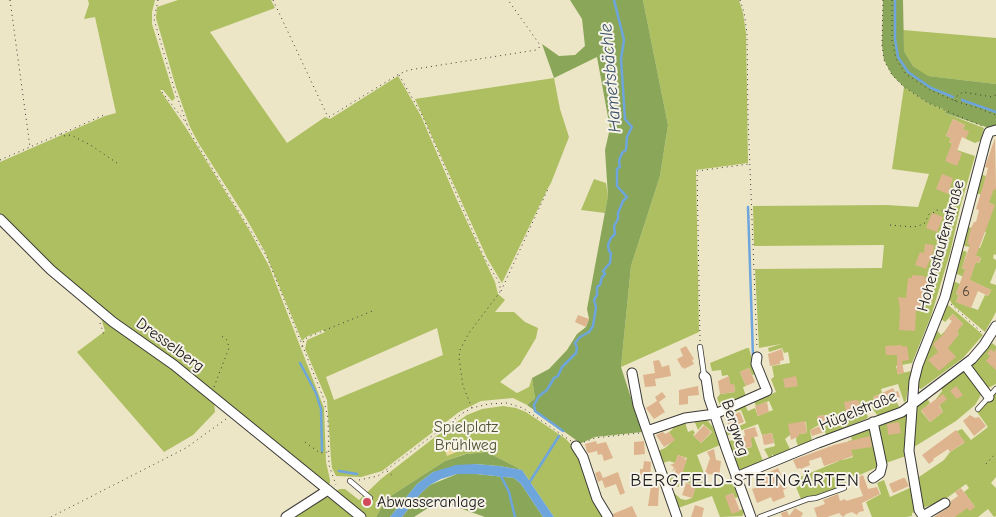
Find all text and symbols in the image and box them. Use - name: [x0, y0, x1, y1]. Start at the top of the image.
- water label: Hametsbächle: [595, 22, 627, 134]
- street label: Hohenstaufenstraße: [913, 178, 969, 314]
- house number: 6: [962, 284, 970, 300]
- street label: Dresselberg: [132, 314, 208, 376]
- street label: Hügelstraße: [817, 387, 899, 435]
- street label: Bergweg: [717, 397, 753, 459]
- park label: Spielplatz Brühlweg: [434, 417, 498, 455]
- district label: BERGFELD-STEINGÄRTEN: [628, 470, 862, 492]
- place label: Abwasseranlage: [377, 492, 485, 512]
- marker: Abwasseranlage: [361, 496, 373, 508]

